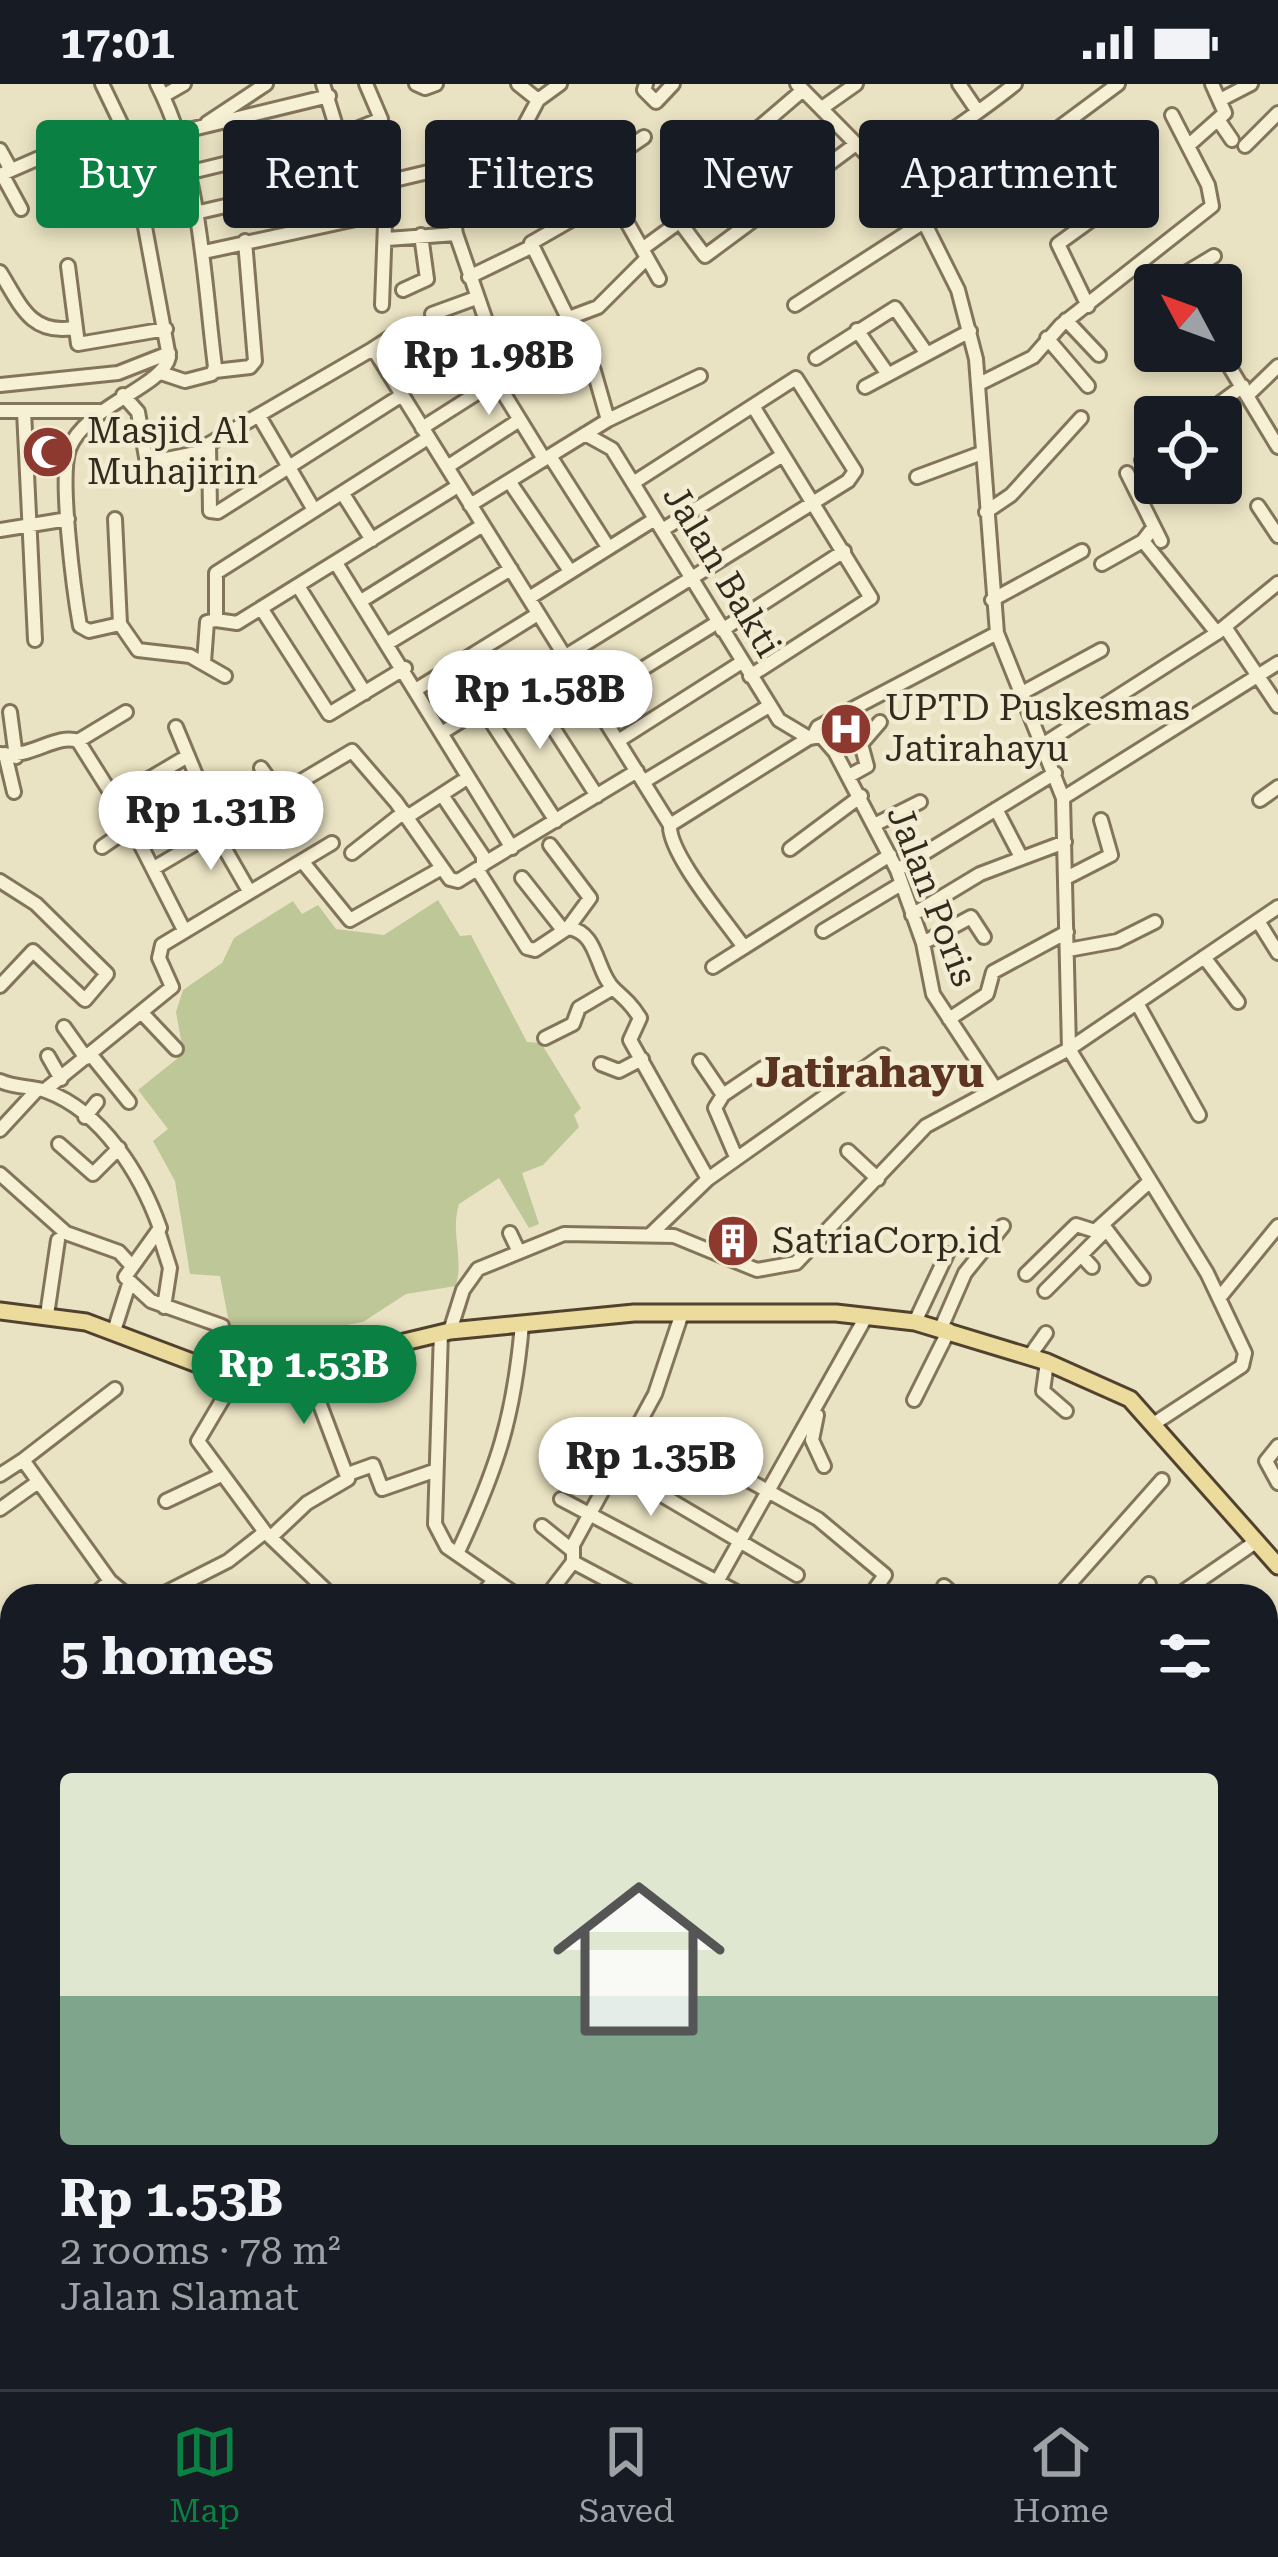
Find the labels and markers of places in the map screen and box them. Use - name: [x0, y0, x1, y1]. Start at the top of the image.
- pin: Rp 1.98B: [365, 316, 613, 418]
- place label: Masjid Al Muhajirin: [87, 410, 258, 493]
- mosque icon: Masjid Al Muhajirin: [20, 424, 76, 480]
- pin: Rp 1.58B: [416, 650, 664, 752]
- place label: UPTD Puskesmas Jatirahayu: [885, 687, 1190, 770]
- hospital icon: UPTD Puskesmas Jatirahayu: [818, 701, 874, 757]
- pin: Rp 1.31B: [87, 771, 335, 873]
- building icon: SatriaCorp.id: [705, 1213, 761, 1269]
- place label: SatriaCorp.id: [772, 1220, 1001, 1262]
- pin: Rp 1.53B: [180, 1325, 428, 1427]
- pin: Rp 1.35B: [527, 1417, 775, 1519]

